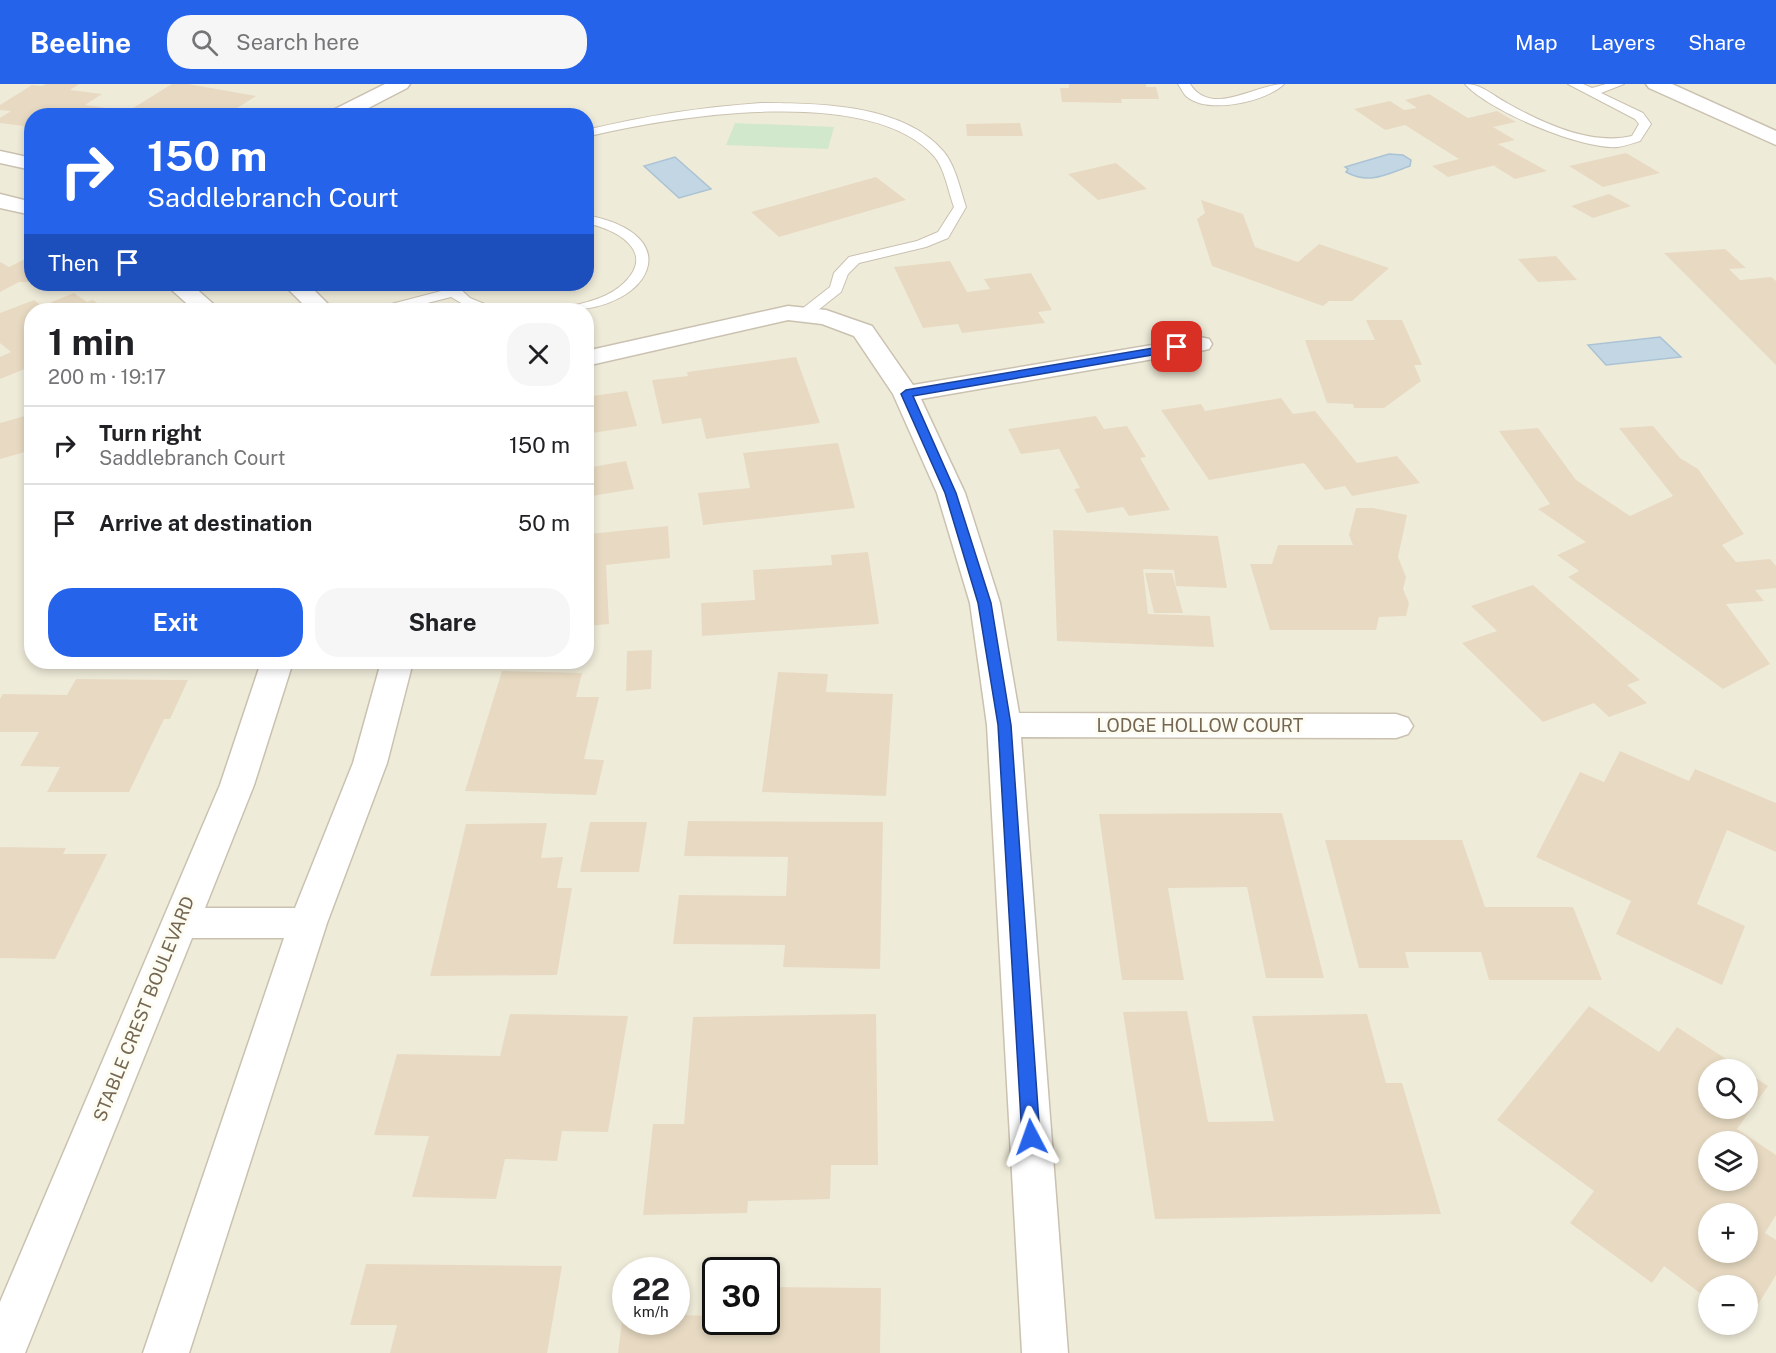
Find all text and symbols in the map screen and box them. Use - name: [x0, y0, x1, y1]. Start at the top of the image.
- search box: [167, 15, 587, 69]
- text: Beeline: [30, 26, 131, 59]
- icon: search: [188, 26, 221, 59]
- text: Search here: [236, 29, 360, 55]
- text: Map: [1515, 30, 1558, 55]
- text: Layers: [1591, 30, 1655, 55]
- text: Share: [1688, 30, 1746, 55]
- text: 150 m: [147, 131, 267, 180]
- icon: right: [48, 132, 126, 210]
- text: Saddlebranch Court: [147, 181, 399, 213]
- icon: arrive: [111, 246, 144, 279]
- text: Then: [48, 250, 99, 276]
- text: 1 min: [48, 321, 135, 363]
- pin: [1151, 321, 1202, 372]
- button: close: [507, 323, 570, 386]
- icon: arrive: [1160, 330, 1193, 363]
- text: 200 m · 19:17: [48, 365, 166, 389]
- text: Turn right: [99, 420, 202, 446]
- icon: right: [48, 429, 81, 462]
- text: 150 m: [509, 432, 570, 458]
- text: Saddlebranch Court: [99, 446, 285, 470]
- icon: arrive: [48, 507, 81, 540]
- text: Arrive at destination: [99, 510, 312, 536]
- text: 50 m: [518, 510, 570, 536]
- button: Exit: [48, 588, 303, 657]
- button: Share: [315, 588, 570, 657]
- street label: LODGE HOLLOW COURT: [1097, 715, 1304, 736]
- street label: STABLE CREST BOULEVARD: [89, 893, 198, 1125]
- map controls: [1698, 1059, 1758, 1335]
- button: search: [1698, 1059, 1758, 1119]
- position arrow: [999, 1105, 1063, 1169]
- button: layers: [1698, 1131, 1758, 1191]
- button: +: [1698, 1203, 1758, 1263]
- speed limit sign: 30: [702, 1257, 780, 1335]
- text: 22: [632, 1271, 670, 1307]
- button: −: [1698, 1275, 1758, 1335]
- text: km/h: [633, 1303, 669, 1320]

